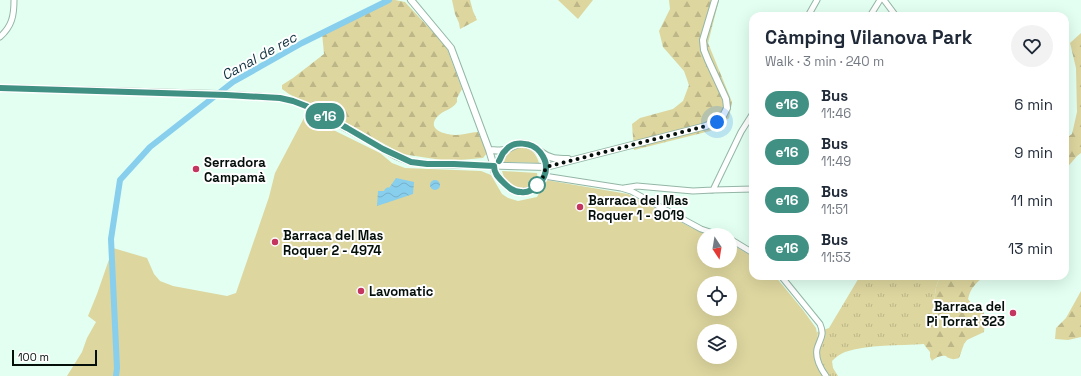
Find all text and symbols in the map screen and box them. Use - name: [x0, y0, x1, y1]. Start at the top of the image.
- text: Càmping Vilanova Park: [765, 25, 972, 50]
- button: heart: [1011, 25, 1053, 67]
- water label: Canal de rec: [218, 28, 300, 84]
- text: Walk · 3 min · 240 m: [765, 53, 884, 70]
- text: Bus: [821, 86, 848, 105]
- text: e16: [775, 95, 799, 113]
- text: 6 min: [1014, 95, 1053, 114]
- line badge: e16: [302, 103, 348, 129]
- text: 11:46: [821, 105, 851, 122]
- text: e16: [313, 107, 337, 125]
- your location: [707, 112, 727, 132]
- text: Bus: [821, 134, 848, 153]
- text: e16: [775, 143, 799, 161]
- text: 9 min: [1014, 143, 1053, 162]
- text: 11:49: [821, 153, 851, 170]
- place label: Serradora Campamà: [204, 154, 266, 186]
- marker: Serradora Campamà: [191, 164, 201, 174]
- unlabelled marker: [528, 176, 546, 194]
- text: Bus: [821, 182, 848, 201]
- text: e16: [775, 191, 799, 209]
- text: 11 min: [1011, 191, 1053, 210]
- place label: Barraca del Mas Roquer 1 - 9019: [588, 192, 689, 224]
- text: 11:51: [821, 201, 848, 218]
- marker: Barraca del Mas Roquer 1 - 9019: [575, 202, 585, 212]
- place label: Barraca del Mas Roquer 2 - 4974: [283, 227, 384, 259]
- north arrow: [697, 228, 737, 268]
- map controls: [697, 228, 737, 364]
- text: Bus: [821, 230, 848, 249]
- marker: Barraca del Mas Roquer 2 - 4974: [270, 237, 280, 247]
- text: e16: [775, 239, 799, 257]
- text: 13 min: [1008, 239, 1053, 258]
- text: 11:53: [821, 249, 851, 266]
- button: locate: [697, 276, 737, 316]
- place label: Lavomatic: [369, 283, 434, 300]
- marker: Lavomatic: [356, 286, 366, 296]
- place label: Barraca del Pi Torrat 323: [926, 298, 1005, 330]
- marker: Barraca del Pi Torrat 323: [1008, 308, 1018, 318]
- button: layers: [697, 324, 737, 364]
- scale bar: [12, 348, 97, 367]
- text: 100 m: [18, 350, 49, 364]

